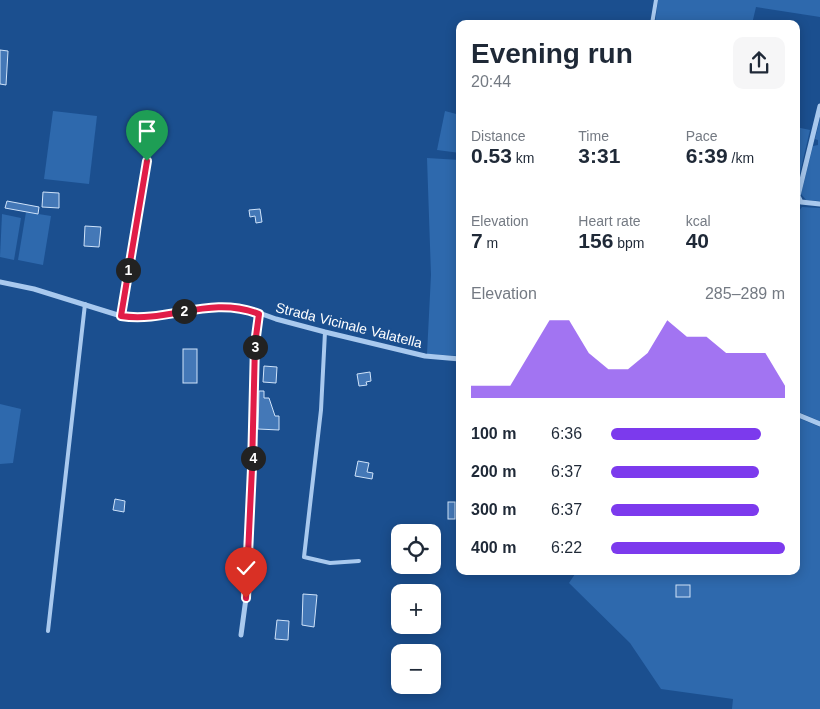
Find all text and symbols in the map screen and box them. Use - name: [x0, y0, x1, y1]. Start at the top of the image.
- button: share: [733, 37, 785, 89]
- text: Evening run: [471, 38, 633, 69]
- text: 20:44: [471, 73, 511, 90]
- pin: [126, 110, 168, 161]
- icon: arrive: [133, 117, 161, 145]
- text: Distance: [471, 128, 525, 144]
- text: Time: [578, 128, 609, 144]
- text: Pace: [686, 128, 718, 144]
- text: 0.53: [471, 144, 512, 167]
- text: 3:31: [578, 144, 620, 167]
- text: 6:39: [686, 144, 728, 167]
- text: km: [512, 150, 534, 166]
- text: /km: [728, 150, 754, 166]
- text: Elevation: [471, 213, 529, 229]
- text: Heart rate: [578, 213, 641, 229]
- text: kcal: [686, 213, 711, 229]
- text: 7: [471, 229, 483, 252]
- text: 156: [578, 229, 613, 252]
- text: 40: [686, 229, 709, 252]
- text: m: [483, 235, 498, 251]
- text: bpm: [613, 235, 645, 251]
- pin: 1: [116, 258, 140, 282]
- text: 1: [125, 262, 132, 278]
- text: Elevation: [471, 285, 537, 302]
- text: 285–289 m: [705, 285, 785, 302]
- pin: 2: [172, 298, 196, 324]
- street label: Strada Vicinale Valatella: [274, 299, 424, 351]
- text: 2: [181, 303, 188, 319]
- pin: 3: [242, 334, 268, 360]
- text: 3: [252, 339, 259, 355]
- text: 100 m: [471, 425, 516, 442]
- text: 6:36: [551, 425, 582, 442]
- pin: 4: [240, 446, 266, 470]
- text: 4: [250, 450, 257, 466]
- text: 200 m: [471, 463, 516, 480]
- text: 6:37: [551, 463, 582, 480]
- text: 300 m: [471, 501, 516, 518]
- text: 6:37: [551, 501, 582, 518]
- map controls: [391, 524, 441, 694]
- button: locate: [391, 524, 441, 574]
- text: 400 m: [471, 539, 516, 556]
- text: 6:22: [551, 539, 582, 556]
- pin: [225, 547, 267, 598]
- icon: check: [232, 554, 260, 582]
- button: +: [391, 584, 441, 634]
- button: −: [391, 644, 441, 694]

